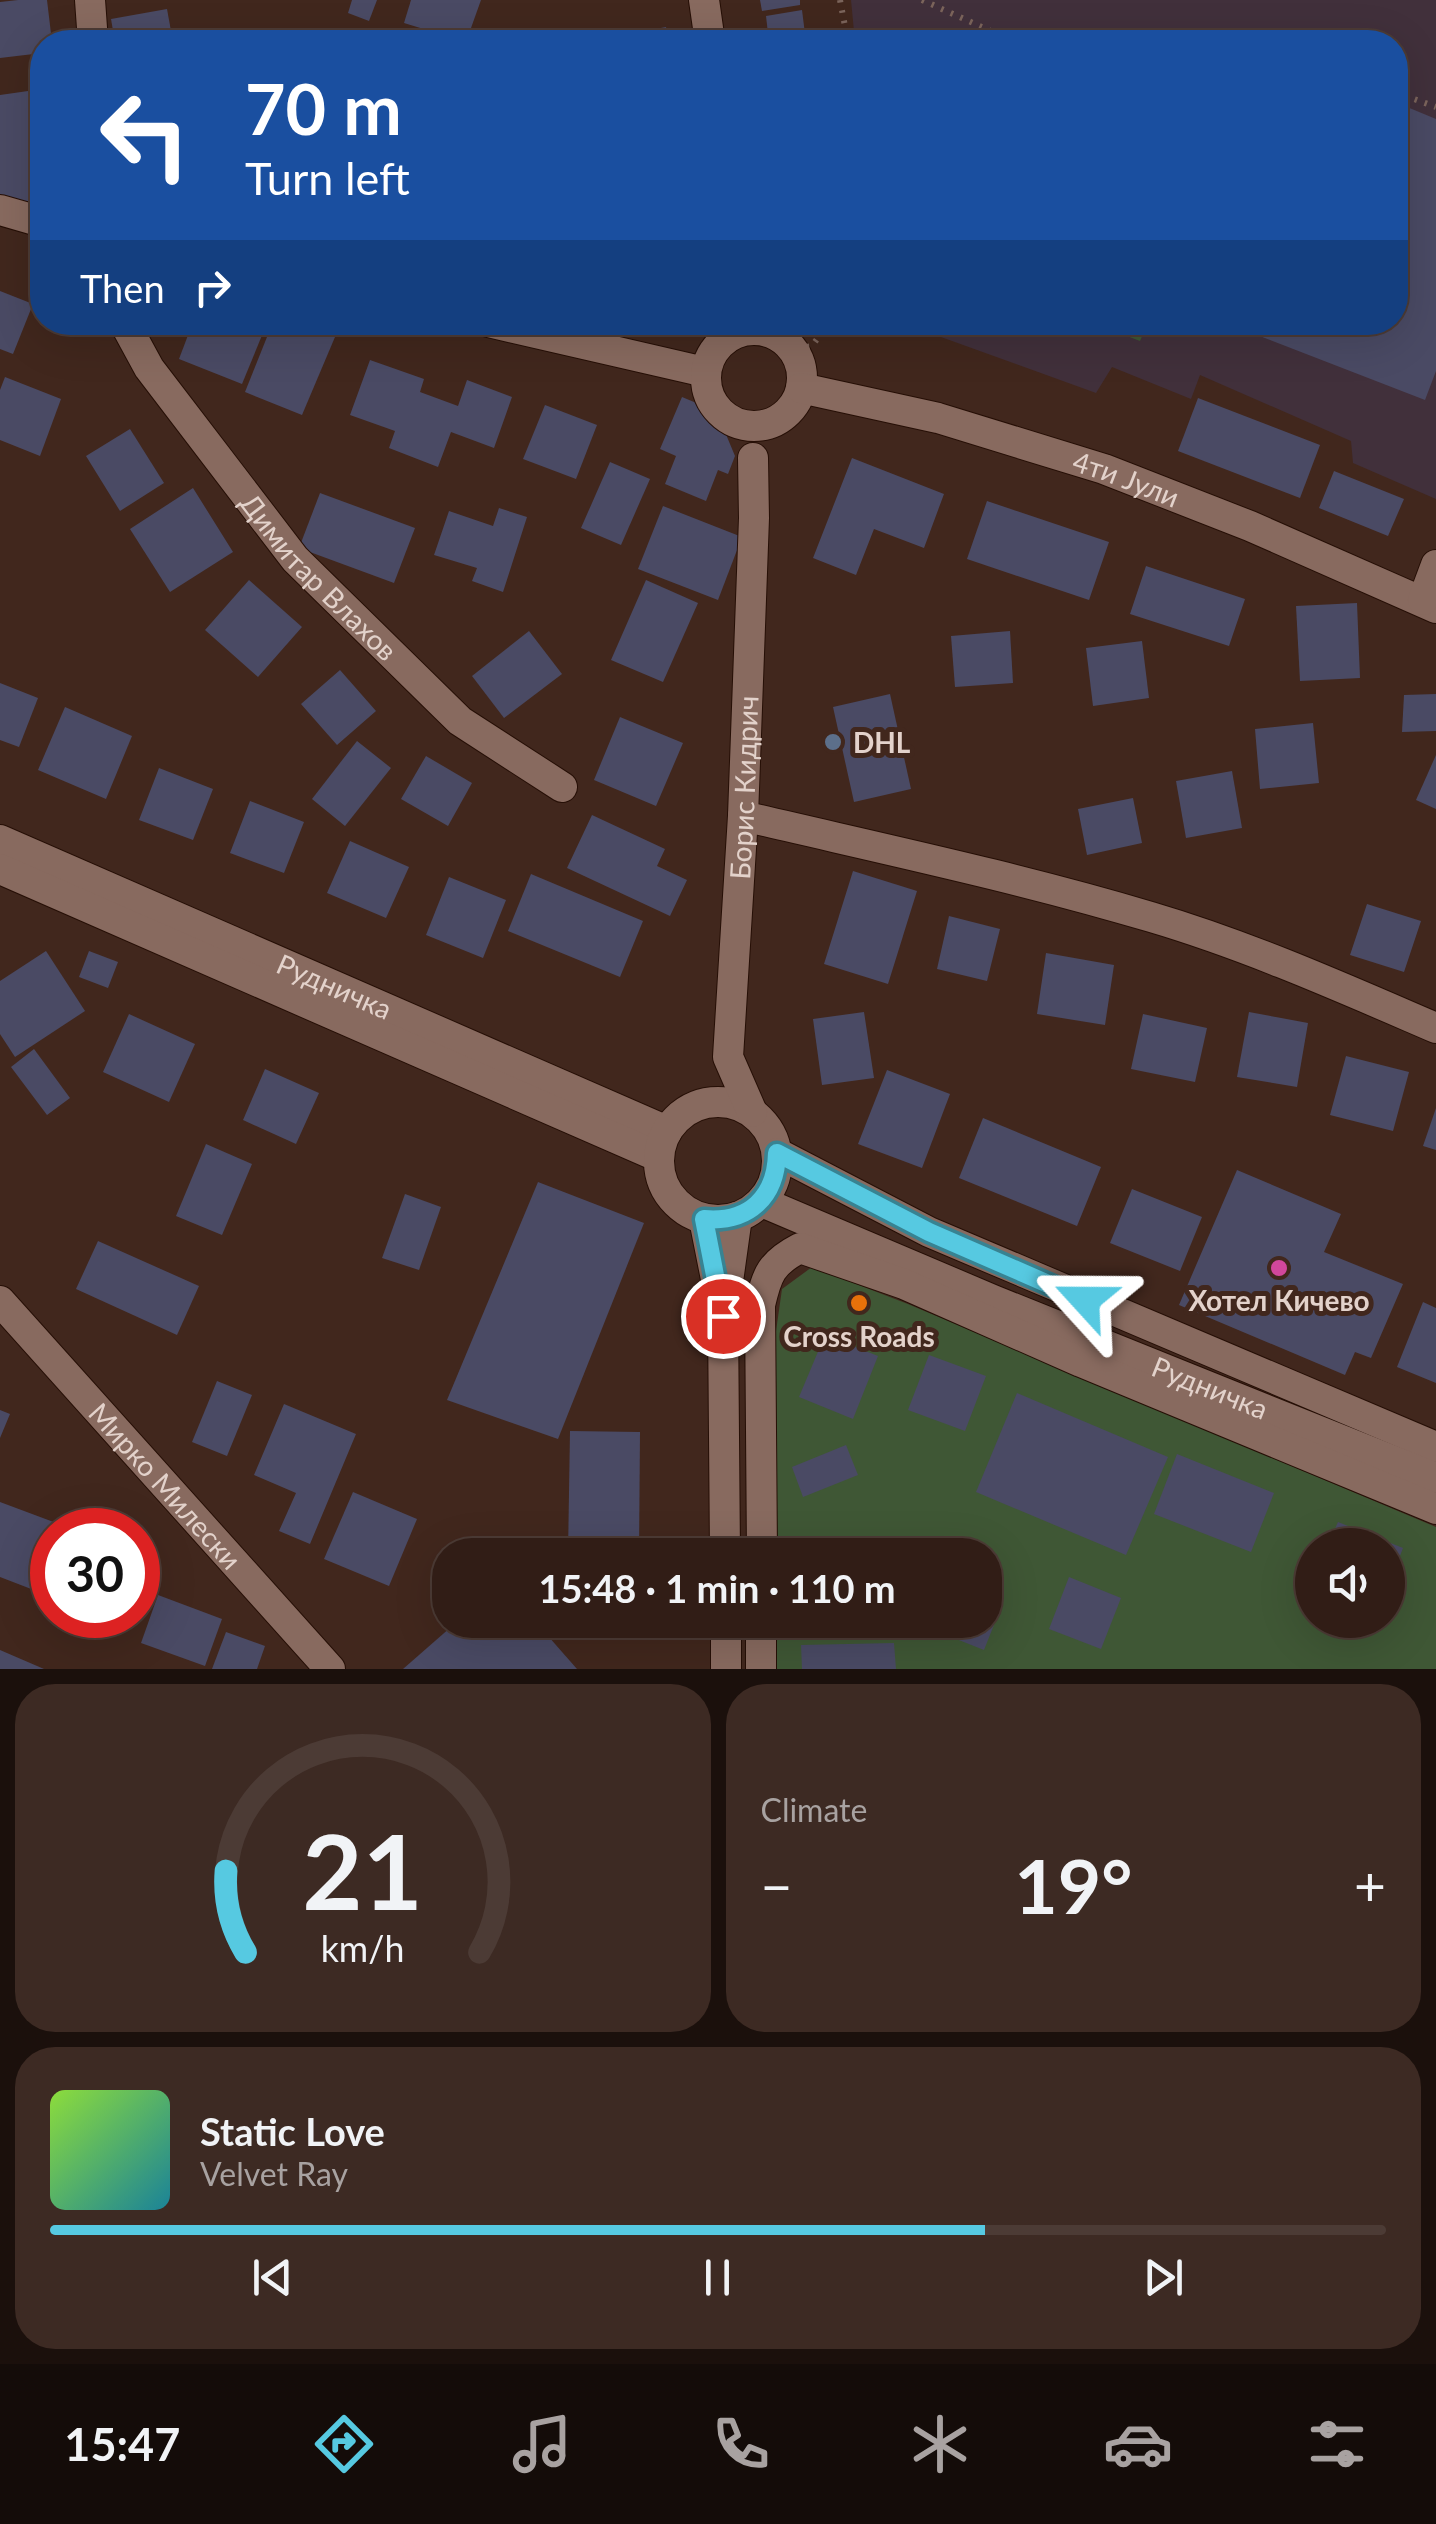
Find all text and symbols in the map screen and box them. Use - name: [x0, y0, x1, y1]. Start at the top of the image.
- text: 70 m: [245, 66, 402, 150]
- icon: left: [80, 70, 210, 200]
- text: Turn left: [245, 151, 410, 205]
- icon: right: [185, 260, 240, 315]
- text: Then: [80, 265, 165, 311]
- street label: 4ти Јули: [1069, 444, 1184, 514]
- street label: Димитар Влахов: [234, 486, 405, 667]
- street label: Борис Кидрич: [722, 695, 764, 880]
- place label: DHL: [853, 725, 911, 759]
- marker: DHL: [822, 731, 844, 753]
- street label: Рудничка: [272, 946, 397, 1026]
- position arrow: [1033, 1248, 1137, 1352]
- marker: Хотел Кичево: [1268, 1257, 1290, 1279]
- pin: [681, 1274, 766, 1359]
- place label: Хотел Кичево: [1188, 1283, 1370, 1317]
- icon: arrive: [696, 1289, 751, 1344]
- marker: Cross Roads: [848, 1292, 870, 1314]
- place label: Cross Roads: [783, 1319, 935, 1353]
- street label: Рудничка: [1147, 1349, 1273, 1426]
- street label: Мирко Милески: [82, 1395, 249, 1576]
- speed limit sign: 30: [30, 1508, 160, 1638]
- map controls: [1295, 1528, 1405, 1638]
- button: sound: [1295, 1528, 1405, 1638]
- text: 15:48 · 1 min · 110 m: [538, 1565, 896, 1611]
- text: Climate: [761, 1790, 867, 1829]
- text: 21: [302, 1807, 423, 1932]
- text: 19°: [1014, 1840, 1132, 1930]
- text: −: [761, 1852, 792, 1918]
- text: +: [1354, 1852, 1386, 1918]
- text: km/h: [321, 1927, 405, 1970]
- text: Static Love: [200, 2108, 385, 2154]
- text: Velvet Ray: [200, 2154, 348, 2193]
- icon: previous: [245, 2250, 300, 2305]
- icon: pause: [690, 2250, 745, 2305]
- icon: next: [1136, 2250, 1191, 2305]
- icon: directions: [309, 2409, 379, 2479]
- icon: music: [507, 2409, 577, 2479]
- icon: phone: [706, 2409, 776, 2479]
- icon: climate: [905, 2409, 975, 2479]
- icon: car: [1103, 2409, 1173, 2479]
- icon: filters: [1302, 2409, 1372, 2479]
- text: 15:47: [64, 2417, 180, 2471]

